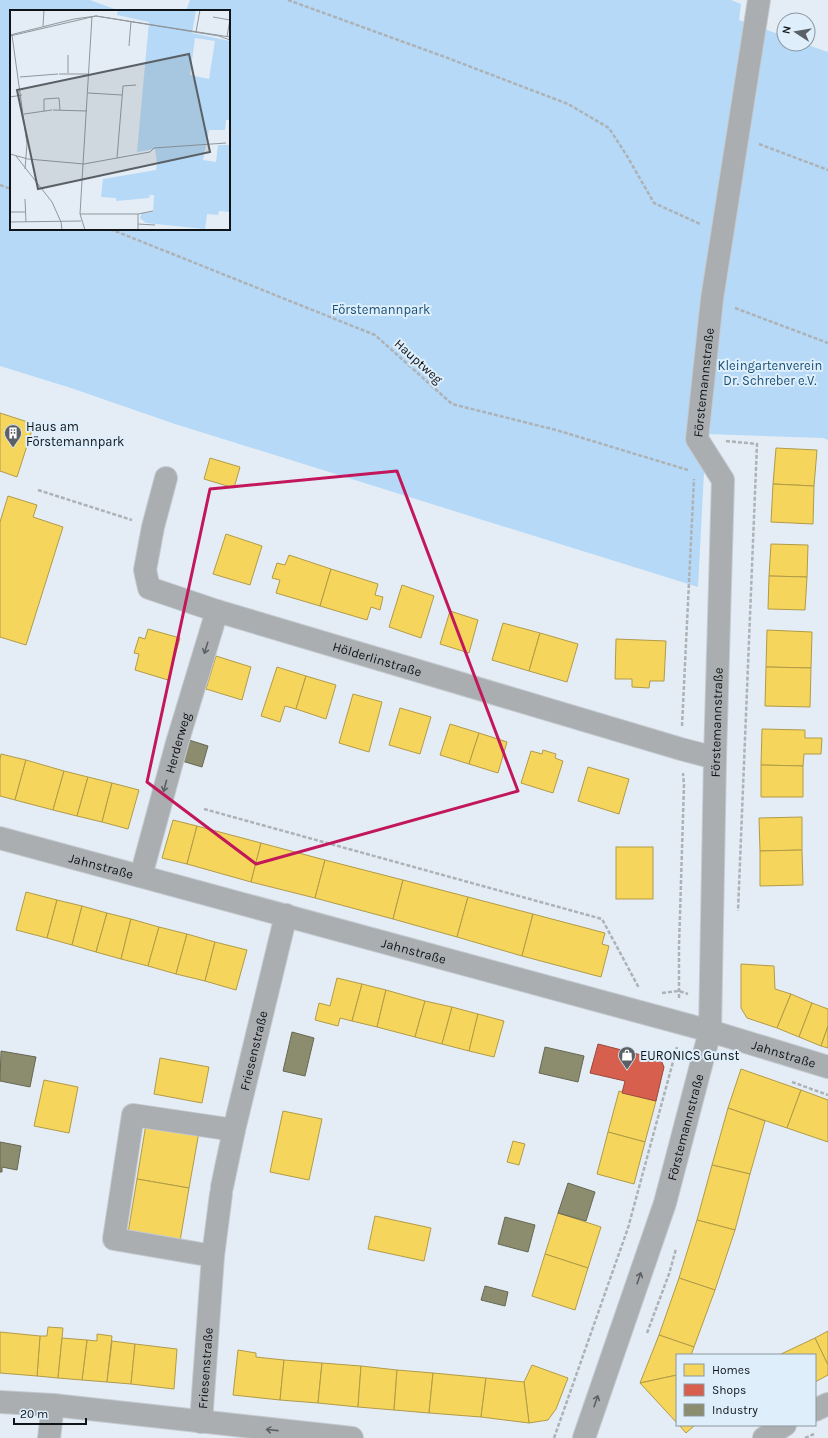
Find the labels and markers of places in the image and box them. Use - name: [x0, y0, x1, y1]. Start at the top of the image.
- place label: Haus am Förstemannpark: [26, 419, 124, 449]
- building icon: Haus am Förstemannpark: [3, 423, 23, 448]
- shop icon: EURONICS Gunst: [617, 1045, 637, 1070]
- place label: EURONICS Gunst: [640, 1048, 740, 1063]

